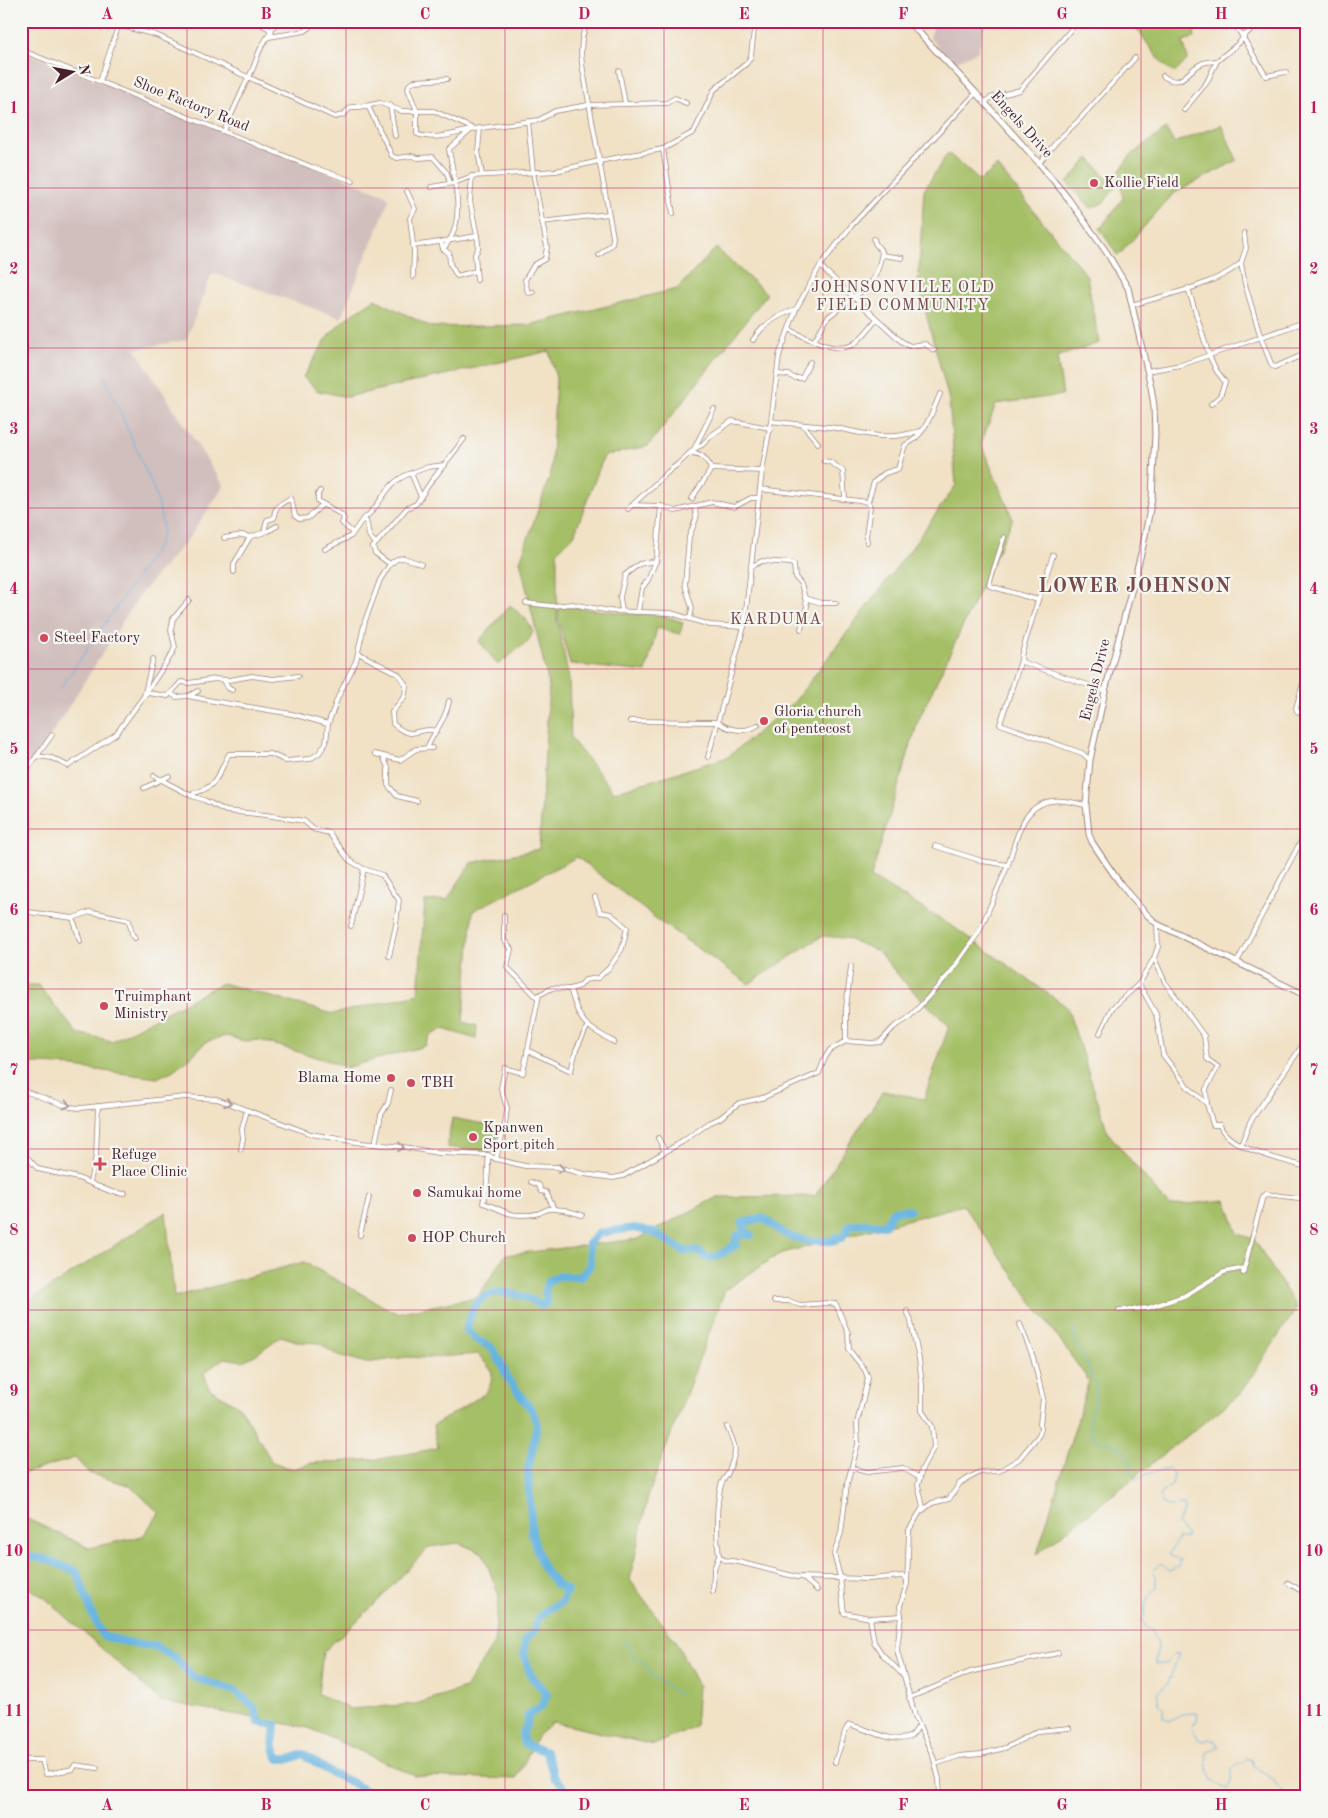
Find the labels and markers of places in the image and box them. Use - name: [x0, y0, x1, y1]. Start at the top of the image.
- place label: Kollie Field: [1104, 176, 1179, 191]
- marker: Kollie Field: [1088, 177, 1100, 189]
- place label: Steel Factory: [54, 631, 141, 646]
- marker: Steel Factory: [38, 632, 50, 644]
- place label: Gloria church of pentecost: [774, 705, 862, 737]
- marker: Gloria church of pentecost: [758, 715, 770, 727]
- place label: Truimphant Ministry: [114, 990, 192, 1022]
- marker: Truimphant Ministry: [98, 1000, 110, 1012]
- place label: Blama Home: [298, 1071, 381, 1086]
- marker: Blama Home: [385, 1072, 397, 1084]
- place label: TBH: [421, 1076, 454, 1091]
- marker: TBH: [405, 1077, 417, 1089]
- place label: Kpanwen Sport pitch: [483, 1121, 555, 1153]
- marker: Kpanwen Sport pitch: [467, 1131, 479, 1143]
- place label: Refuge Place Clinic: [111, 1148, 188, 1180]
- marker: Refuge Place Clinic: [93, 1157, 107, 1171]
- place label: Samukai home: [427, 1186, 522, 1201]
- marker: Samukai home: [411, 1187, 423, 1199]
- place label: HOP Church: [422, 1231, 506, 1246]
- marker: HOP Church: [406, 1232, 418, 1244]

